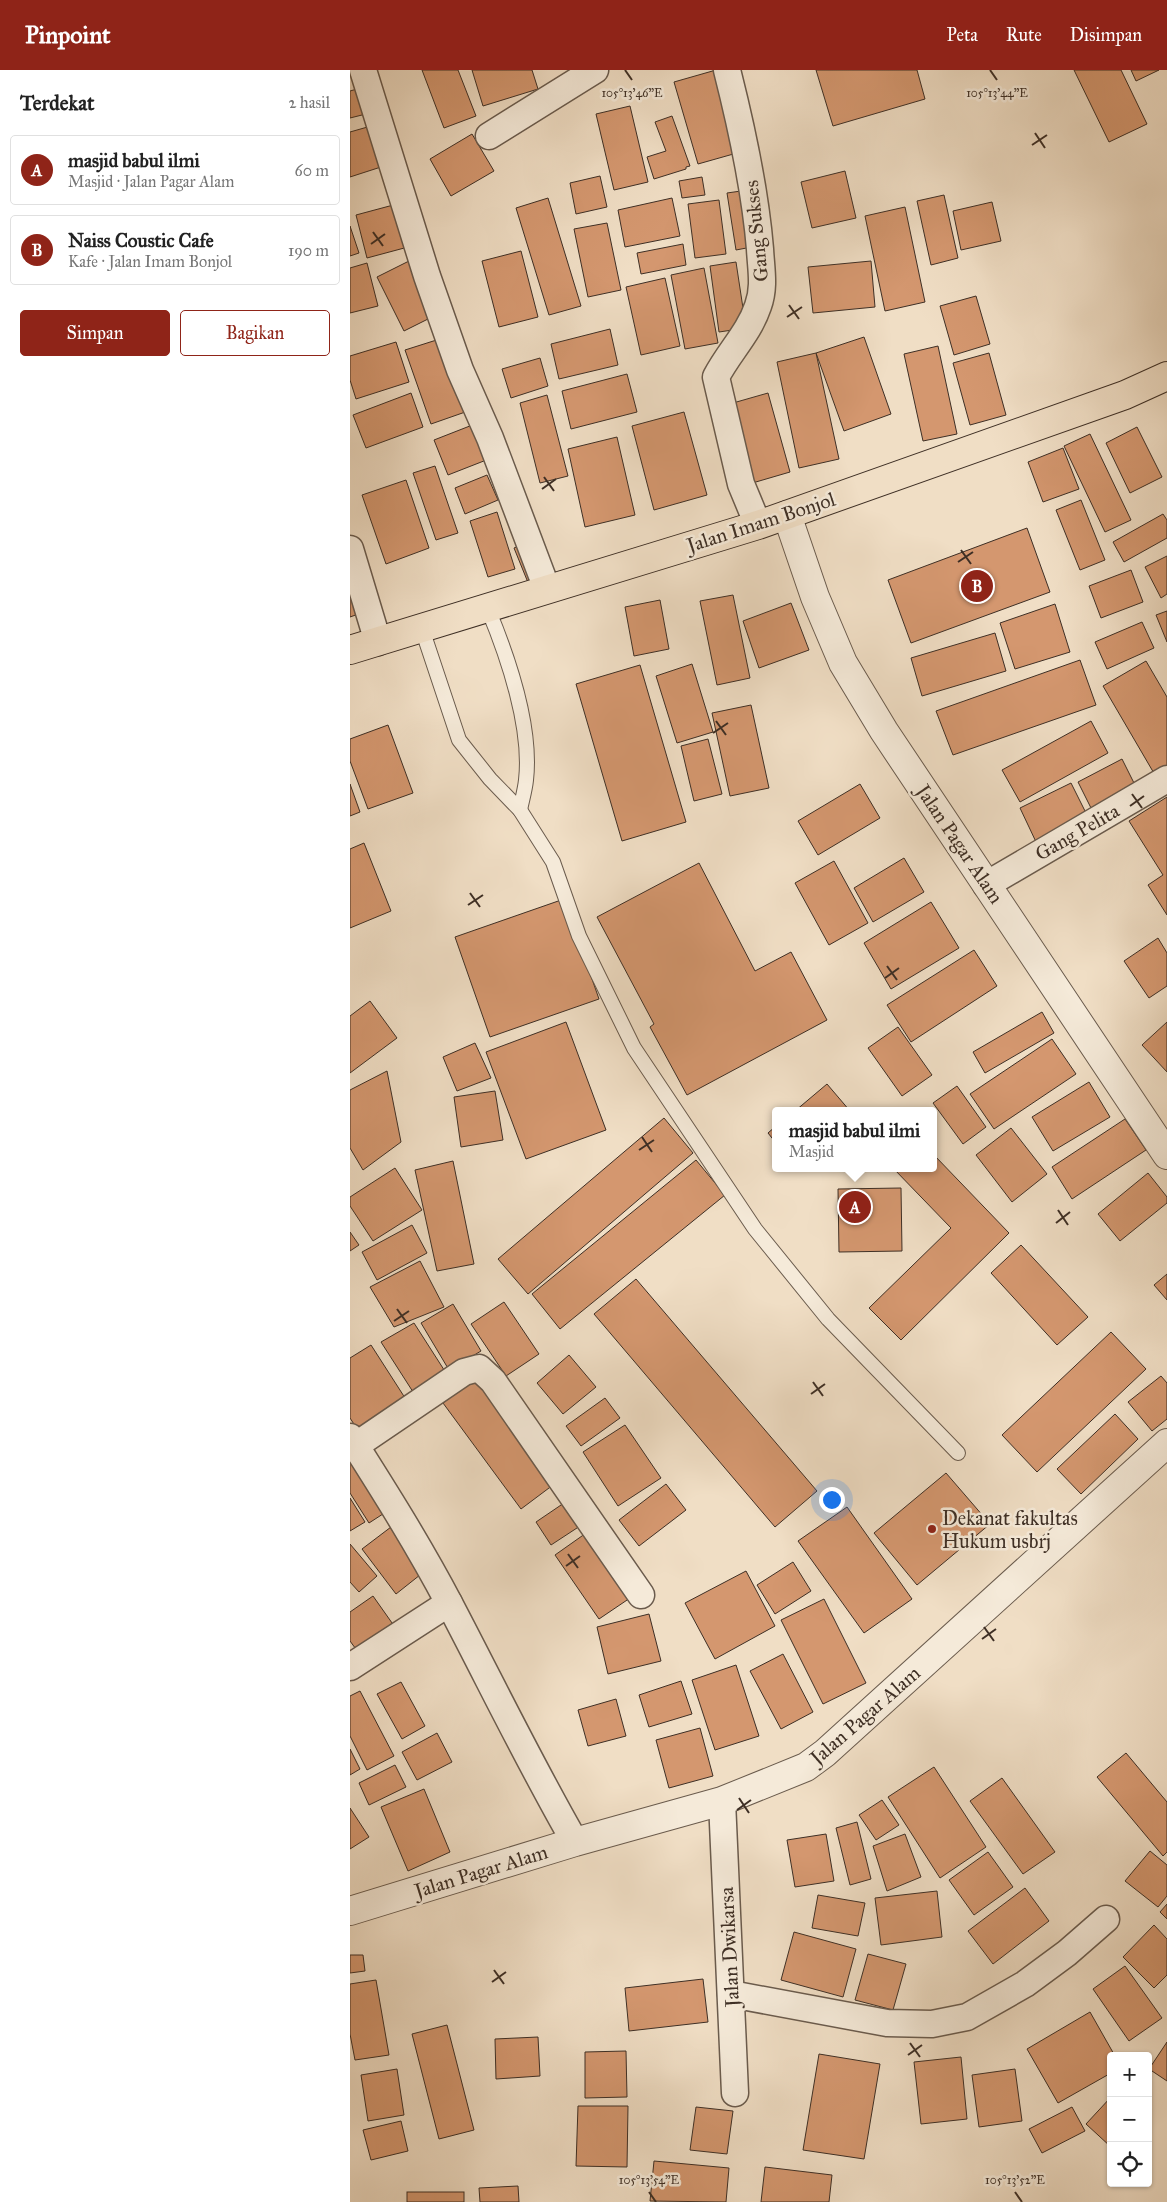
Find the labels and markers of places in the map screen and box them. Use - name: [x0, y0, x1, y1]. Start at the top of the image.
- pin: B: [961, 567, 993, 605]
- pin: A: [839, 1188, 871, 1226]
- place label: Dekanat fakultas Hukum usbrj: [942, 1506, 1078, 1553]
- marker: Dekanat fakultas Hukum usbrj: [926, 1523, 938, 1535]

